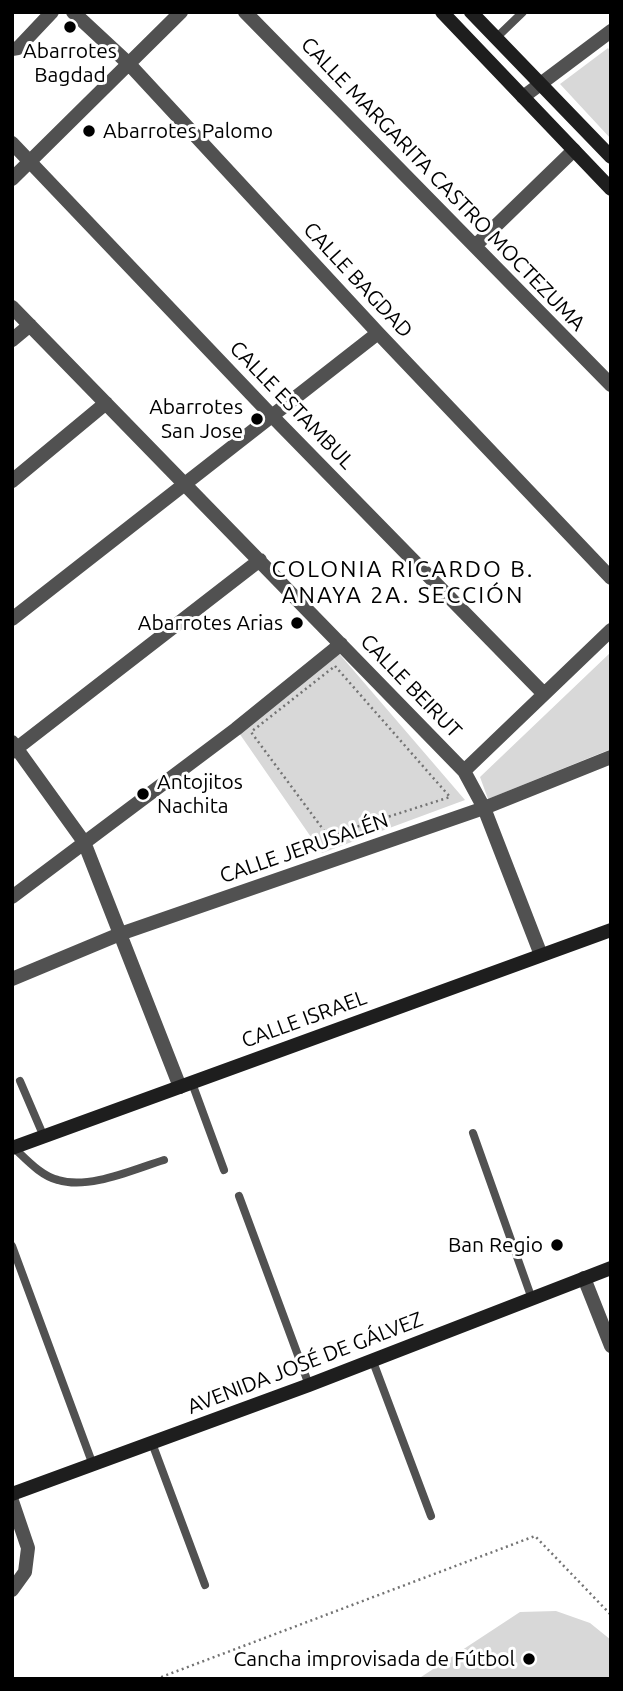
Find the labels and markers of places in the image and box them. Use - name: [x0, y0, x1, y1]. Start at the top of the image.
- marker: Abarrotes Bagdad: [62, 19, 78, 35]
- place label: Abarrotes Bagdad: [23, 38, 117, 88]
- place label: Abarrotes Palomo: [103, 118, 273, 144]
- marker: Abarrotes Palomo: [81, 123, 97, 139]
- place label: Abarrotes San Jose: [149, 394, 243, 444]
- marker: Abarrotes San Jose: [249, 411, 265, 427]
- place label: Abarrotes Arias: [138, 610, 283, 636]
- marker: Abarrotes Arias: [289, 615, 305, 631]
- place label: Antojitos Nachita: [157, 769, 243, 819]
- marker: Antojitos Nachita: [135, 786, 151, 802]
- place label: Ban Regio: [448, 1232, 543, 1258]
- marker: Ban Regio: [549, 1237, 565, 1253]
- place label: Cancha improvisada de Fútbol: [233, 1646, 515, 1672]
- marker: Cancha improvisada de Fútbol: [521, 1651, 537, 1667]

